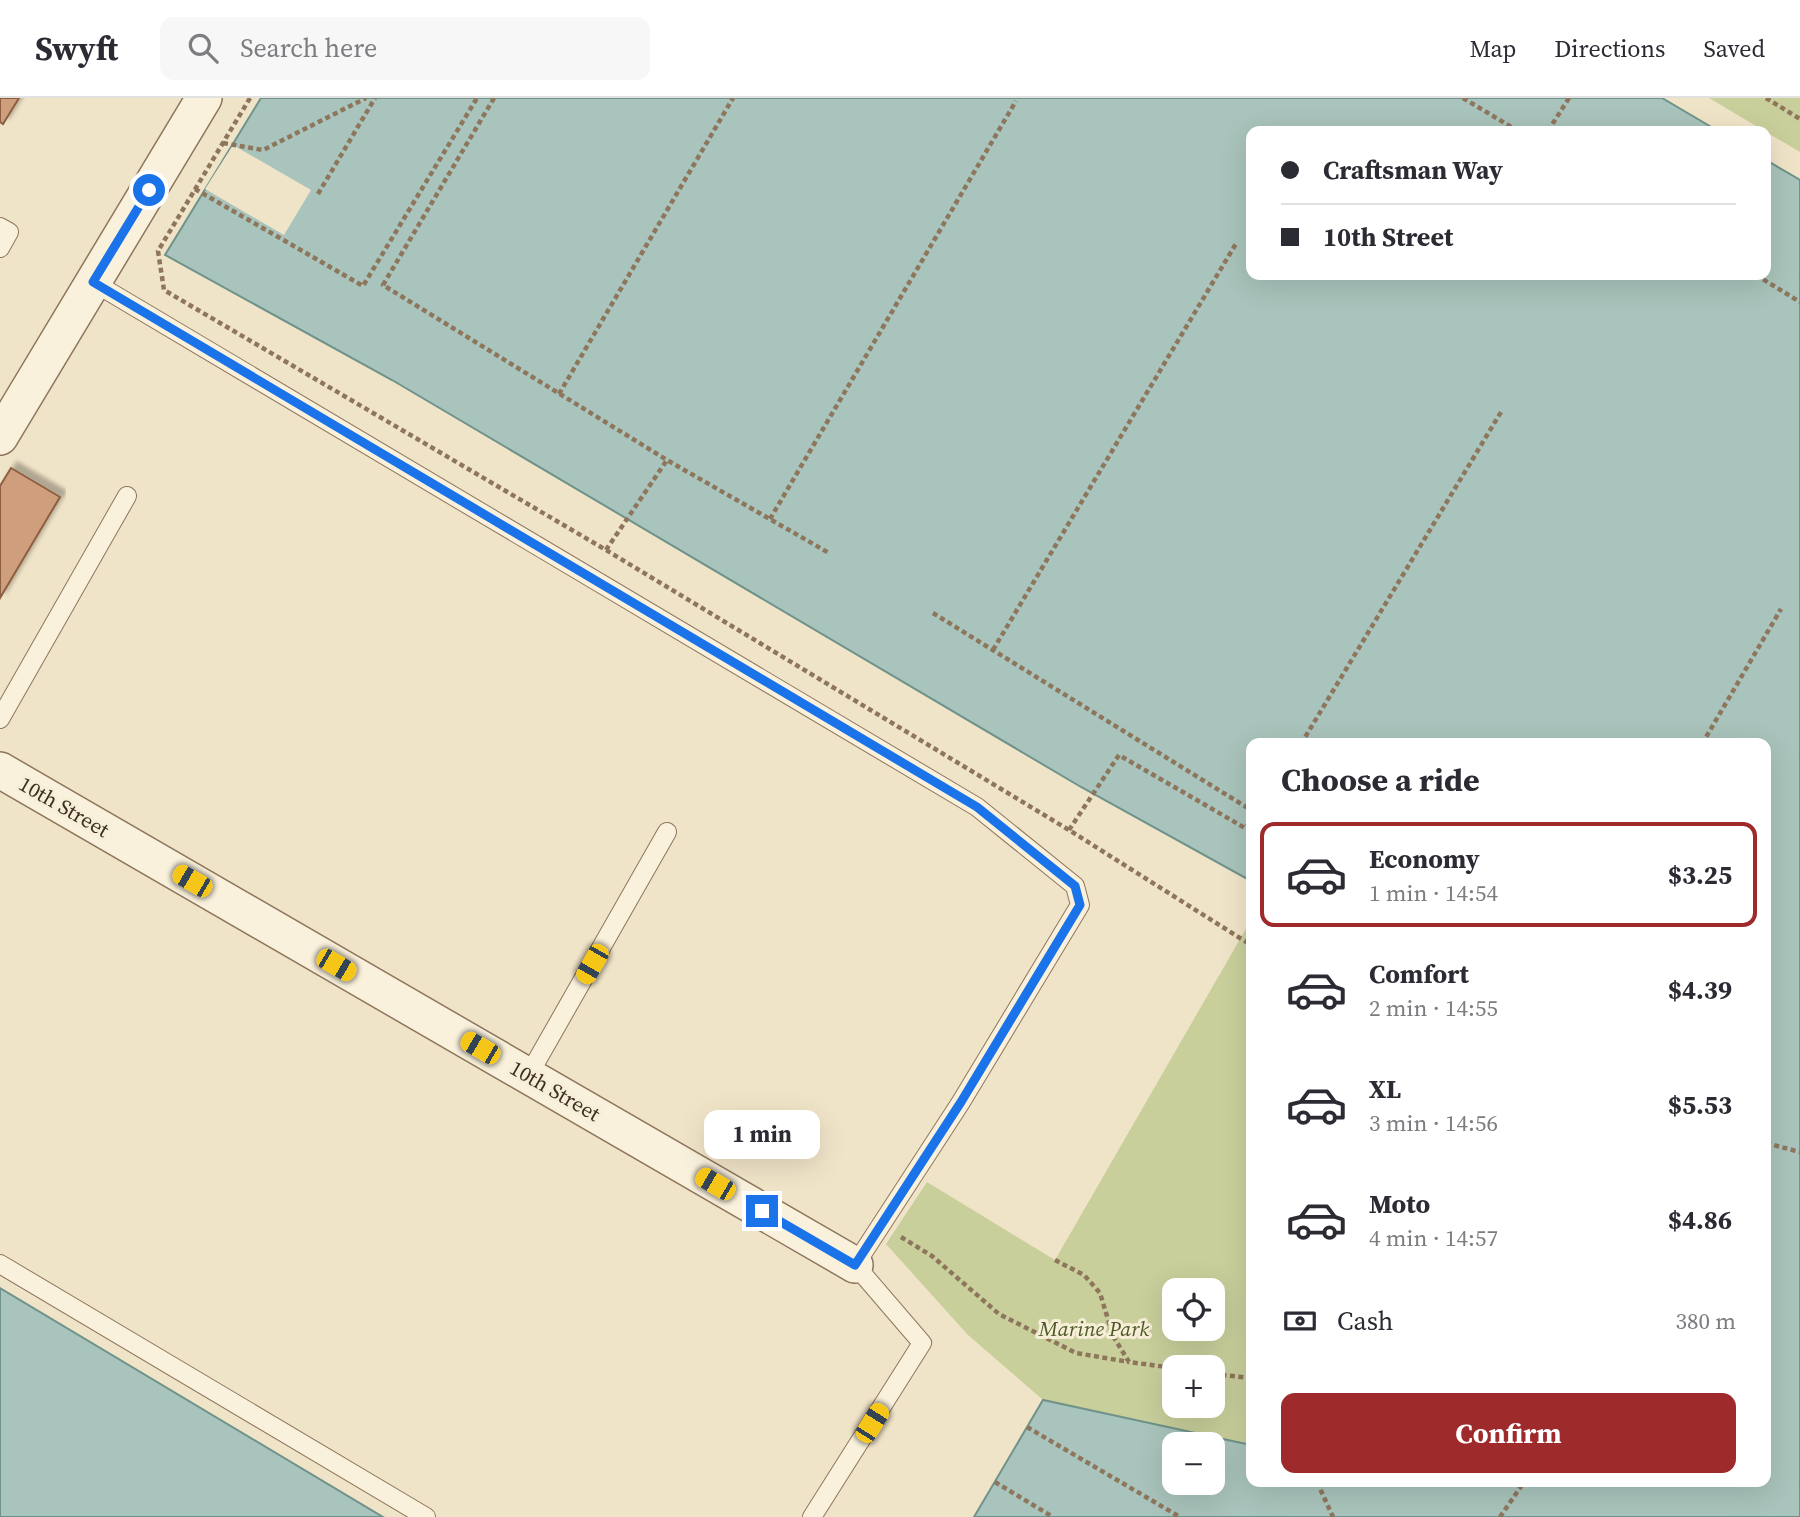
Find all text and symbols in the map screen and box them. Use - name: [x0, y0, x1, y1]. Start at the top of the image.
- search box: [160, 17, 650, 80]
- text: Swyft: [35, 26, 118, 71]
- icon: search: [184, 29, 222, 67]
- text: Search here: [240, 30, 377, 66]
- text: Map: [1469, 32, 1516, 65]
- text: Directions: [1554, 32, 1665, 65]
- text: Saved: [1703, 32, 1765, 65]
- text: Craftsman Way: [1323, 152, 1503, 188]
- route start: [133, 174, 165, 206]
- text: 10th Street: [1323, 219, 1453, 255]
- text: Choose a ride: [1281, 758, 1480, 802]
- street label: 10th Street: [14, 769, 115, 844]
- text: Economy: [1369, 841, 1480, 877]
- icon: car: [1285, 843, 1348, 906]
- text: $3.25: [1668, 857, 1732, 893]
- car: [169, 861, 216, 901]
- text: 1 min · 14:54: [1369, 877, 1498, 909]
- car: [573, 941, 612, 987]
- car: [313, 945, 360, 985]
- text: Comfort: [1369, 956, 1469, 992]
- icon: car: [1285, 958, 1348, 1021]
- text: $4.39: [1668, 972, 1732, 1008]
- text: 2 min · 14:55: [1369, 992, 1498, 1024]
- car: [457, 1028, 504, 1068]
- street label: 10th Street: [505, 1053, 606, 1128]
- text: XL: [1369, 1071, 1401, 1107]
- icon: car: [1285, 1073, 1348, 1136]
- text: $5.53: [1668, 1087, 1732, 1123]
- text: 3 min · 14:56: [1369, 1107, 1498, 1139]
- callout: 1 min: [704, 1110, 820, 1158]
- text: 1 min: [732, 1118, 792, 1150]
- car: [692, 1164, 739, 1204]
- text: Moto: [1369, 1186, 1430, 1222]
- icon: car: [1285, 1188, 1348, 1251]
- route end: [746, 1195, 778, 1227]
- text: $4.86: [1668, 1202, 1732, 1238]
- text: 4 min · 14:57: [1369, 1222, 1498, 1254]
- map controls: [1162, 1278, 1225, 1495]
- button: locate: [1162, 1278, 1225, 1341]
- icon: cash: [1281, 1302, 1319, 1340]
- text: Cash: [1337, 1303, 1393, 1339]
- text: 380 m: [1675, 1305, 1736, 1337]
- park label: Marine Park: [1038, 1314, 1149, 1343]
- button: +: [1162, 1355, 1225, 1418]
- button: Confirm: [1281, 1393, 1736, 1473]
- car: [852, 1400, 893, 1446]
- button: −: [1162, 1432, 1225, 1495]

